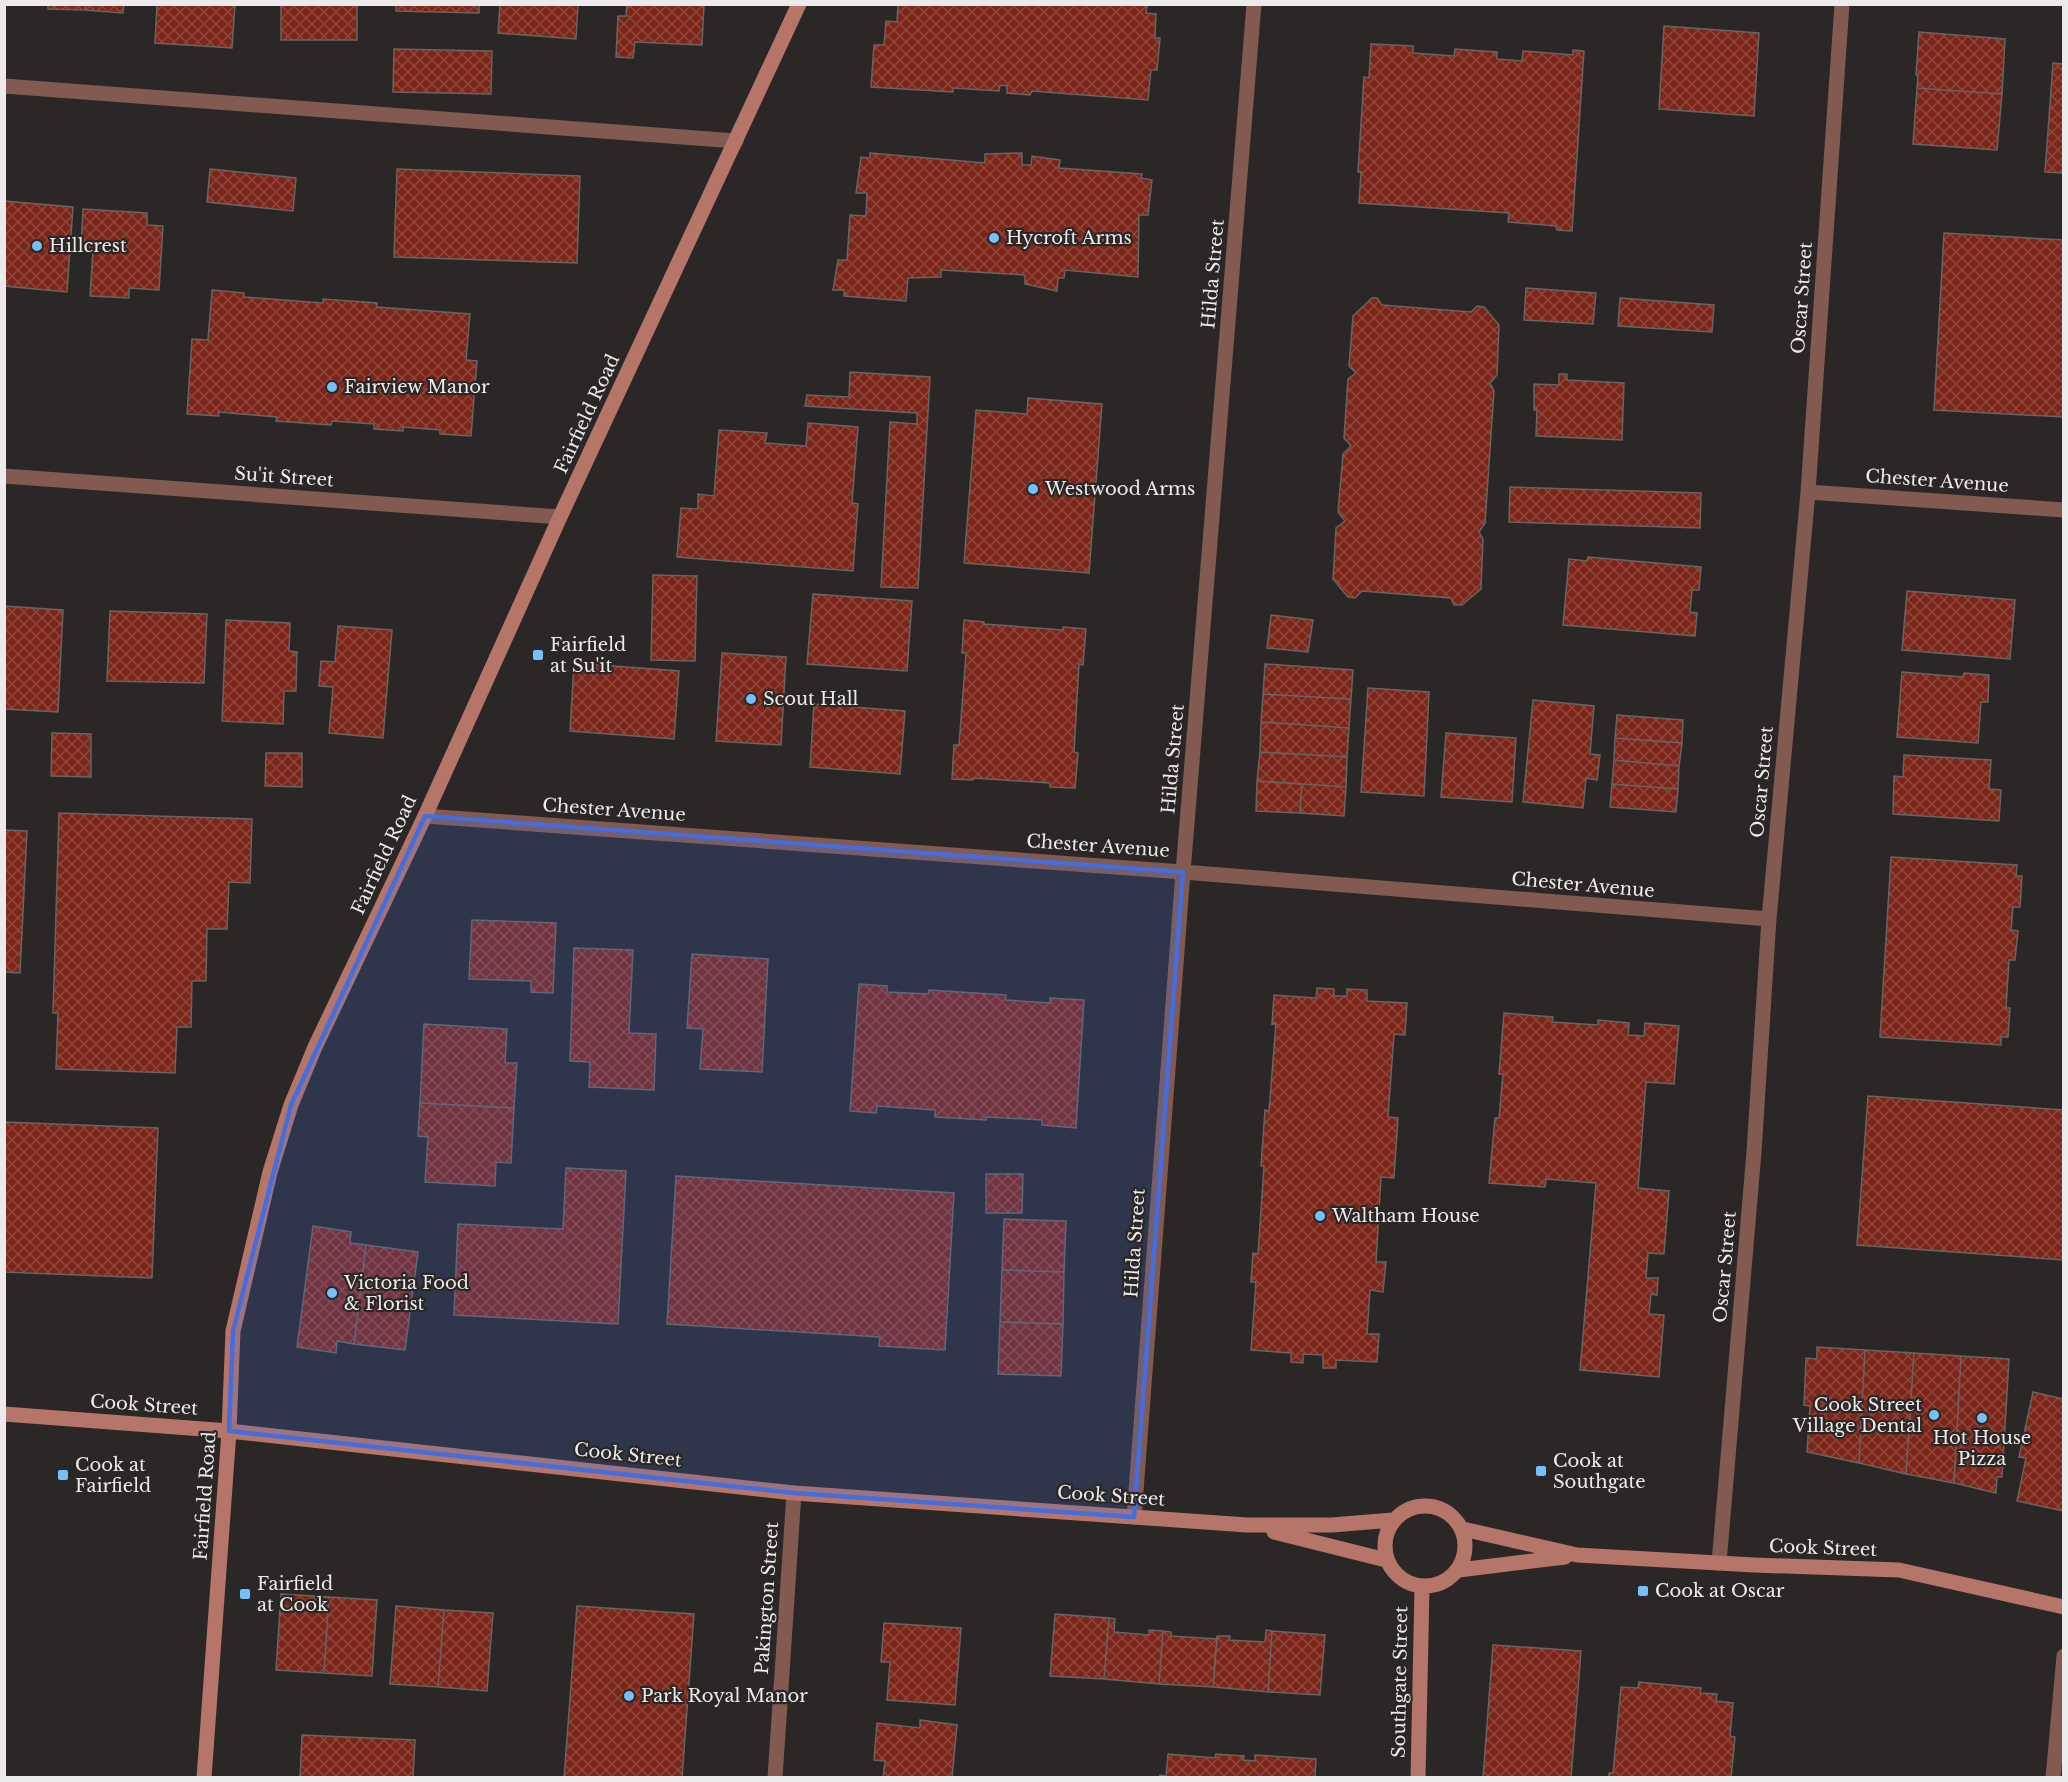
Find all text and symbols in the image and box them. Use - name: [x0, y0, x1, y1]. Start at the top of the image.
- street label: Hilda Street: [1197, 218, 1229, 330]
- place label: Hycroft Arms: [1006, 227, 1132, 249]
- marker: Hycroft Arms: [987, 231, 1001, 245]
- place label: Hillcrest: [49, 235, 127, 257]
- marker: Hillcrest: [30, 239, 44, 253]
- street label: Oscar Street: [1787, 241, 1817, 355]
- street label: Fairfield Road: [550, 351, 624, 477]
- place label: Fairview Manor: [344, 376, 490, 398]
- marker: Fairview Manor: [325, 380, 339, 394]
- street label: Su'it Street: [234, 463, 335, 491]
- street label: Chester Avenue: [1865, 465, 2009, 497]
- place label: Westwood Arms: [1044, 478, 1195, 500]
- marker: Westwood Arms: [1026, 482, 1040, 496]
- place label: Fairfield at Su'it: [550, 634, 626, 677]
- marker: Fairfield at Su'it: [531, 648, 545, 662]
- place label: Scout Hall: [763, 688, 859, 710]
- marker: Scout Hall: [744, 692, 758, 706]
- street label: Hilda Street: [1157, 703, 1189, 815]
- street label: Oscar Street: [1746, 725, 1778, 839]
- street label: Fairfield Road: [347, 792, 421, 918]
- street label: Chester Avenue: [542, 794, 686, 826]
- street label: Chester Avenue: [1026, 830, 1170, 862]
- street label: Chester Avenue: [1511, 868, 1655, 902]
- street label: Hilda Street: [1120, 1187, 1150, 1299]
- place label: Waltham House: [1331, 1205, 1480, 1227]
- marker: Waltham House: [1313, 1209, 1327, 1223]
- street label: Oscar Street: [1709, 1210, 1741, 1324]
- place label: Victoria Food & Florist: [343, 1272, 469, 1315]
- marker: Victoria Food & Florist: [325, 1286, 339, 1300]
- street label: Cook Street: [89, 1390, 199, 1420]
- place label: Cook Street Village Dental: [1792, 1394, 1922, 1437]
- marker: Cook Street Village Dental: [1927, 1408, 1941, 1422]
- marker: Hot House Pizza: [1975, 1411, 1989, 1425]
- place label: Hot House Pizza: [1933, 1427, 2031, 1470]
- street label: Fairfield Road: [190, 1431, 220, 1561]
- street label: Cook Street: [573, 1438, 683, 1472]
- place label: Cook at Southgate: [1553, 1450, 1646, 1493]
- place label: Cook at Fairfield: [75, 1454, 151, 1497]
- marker: Cook at Southgate: [1534, 1464, 1548, 1478]
- marker: Cook at Fairfield: [56, 1468, 70, 1482]
- street label: Cook Street: [1056, 1481, 1166, 1511]
- street label: Pakington Street: [751, 1521, 783, 1675]
- street label: Cook Street: [1769, 1535, 1878, 1561]
- place label: Fairfield at Cook: [257, 1573, 333, 1616]
- place label: Cook at Oscar: [1655, 1580, 1785, 1602]
- marker: Cook at Oscar: [1636, 1584, 1650, 1598]
- marker: Fairfield at Cook: [238, 1587, 252, 1601]
- street label: Southgate Street: [1388, 1606, 1412, 1758]
- place label: Park Royal Manor: [641, 1685, 808, 1707]
- marker: Park Royal Manor: [622, 1689, 636, 1703]

